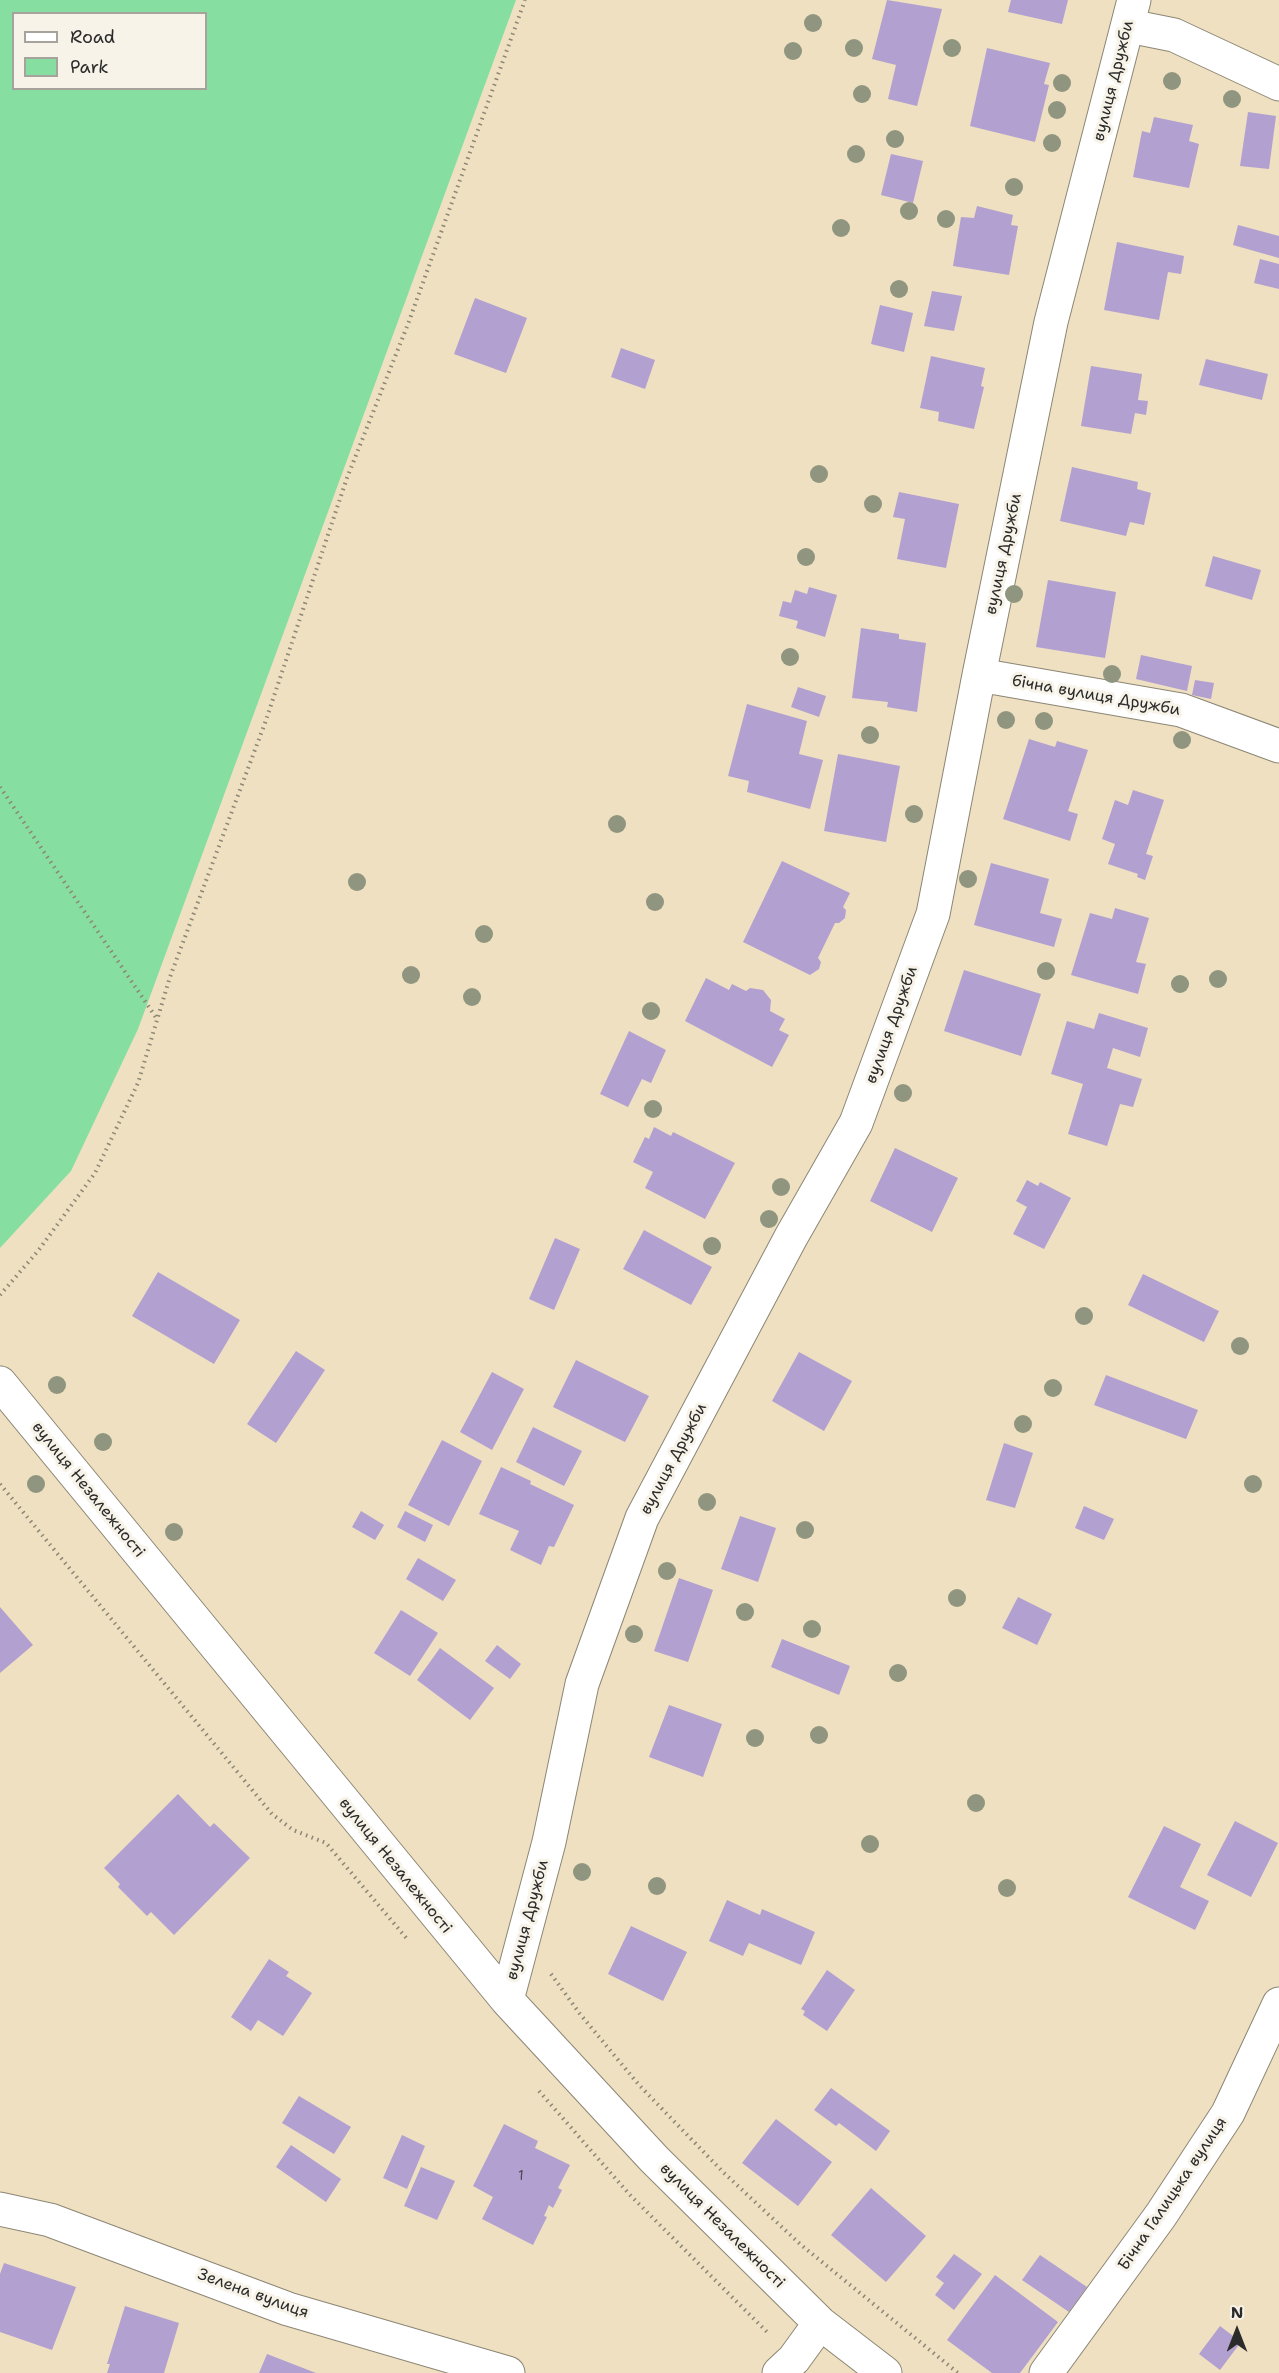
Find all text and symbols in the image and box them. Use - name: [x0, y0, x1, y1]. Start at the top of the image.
- legend: [12, 12, 207, 90]
- street label: вулиця Дружби: [1090, 19, 1138, 143]
- text: Road: [70, 25, 115, 49]
- text: Park: [70, 55, 109, 79]
- street label: вулиця Дружби: [982, 492, 1026, 616]
- street label: бічна вулиця Дружби: [1010, 672, 1182, 720]
- street label: вулиця Дружби: [862, 964, 922, 1086]
- street label: вулиця Дружби: [637, 1400, 711, 1518]
- street label: вулиця Незалежності: [27, 1418, 149, 1562]
- street label: вулиця Незалежності: [334, 1794, 456, 1938]
- street label: вулиця Дружби: [503, 1858, 553, 1982]
- street label: Бічна Галицька вулиця: [1114, 2114, 1232, 2274]
- street label: вулиця Незалежності: [656, 2160, 788, 2292]
- house number: 1: [518, 2168, 524, 2184]
- street label: Зелена вулиця: [195, 2265, 311, 2323]
- north arrow: [1207, 2301, 1267, 2361]
- text: N: [1231, 2302, 1243, 2323]

